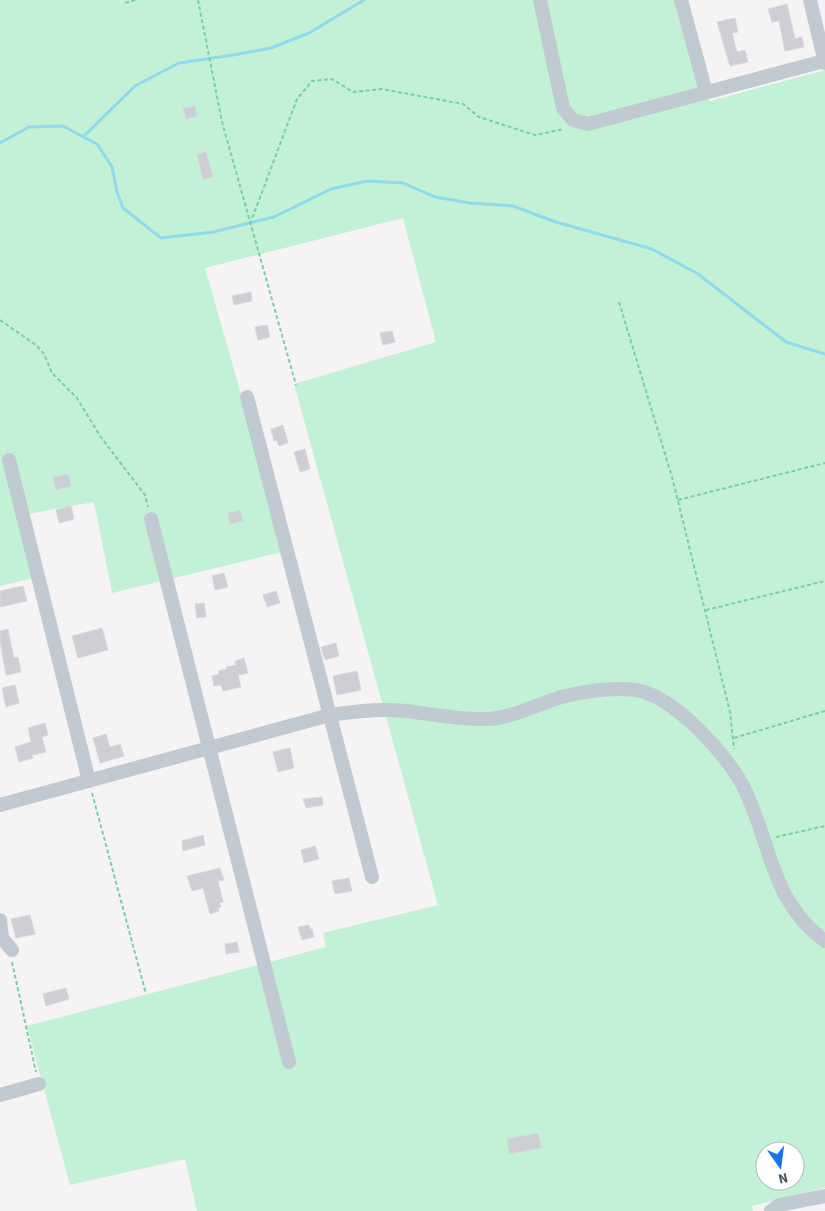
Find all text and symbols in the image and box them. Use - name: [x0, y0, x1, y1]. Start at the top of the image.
- north arrow: [755, 1141, 805, 1191]
- text: N: [776, 1167, 790, 1188]

